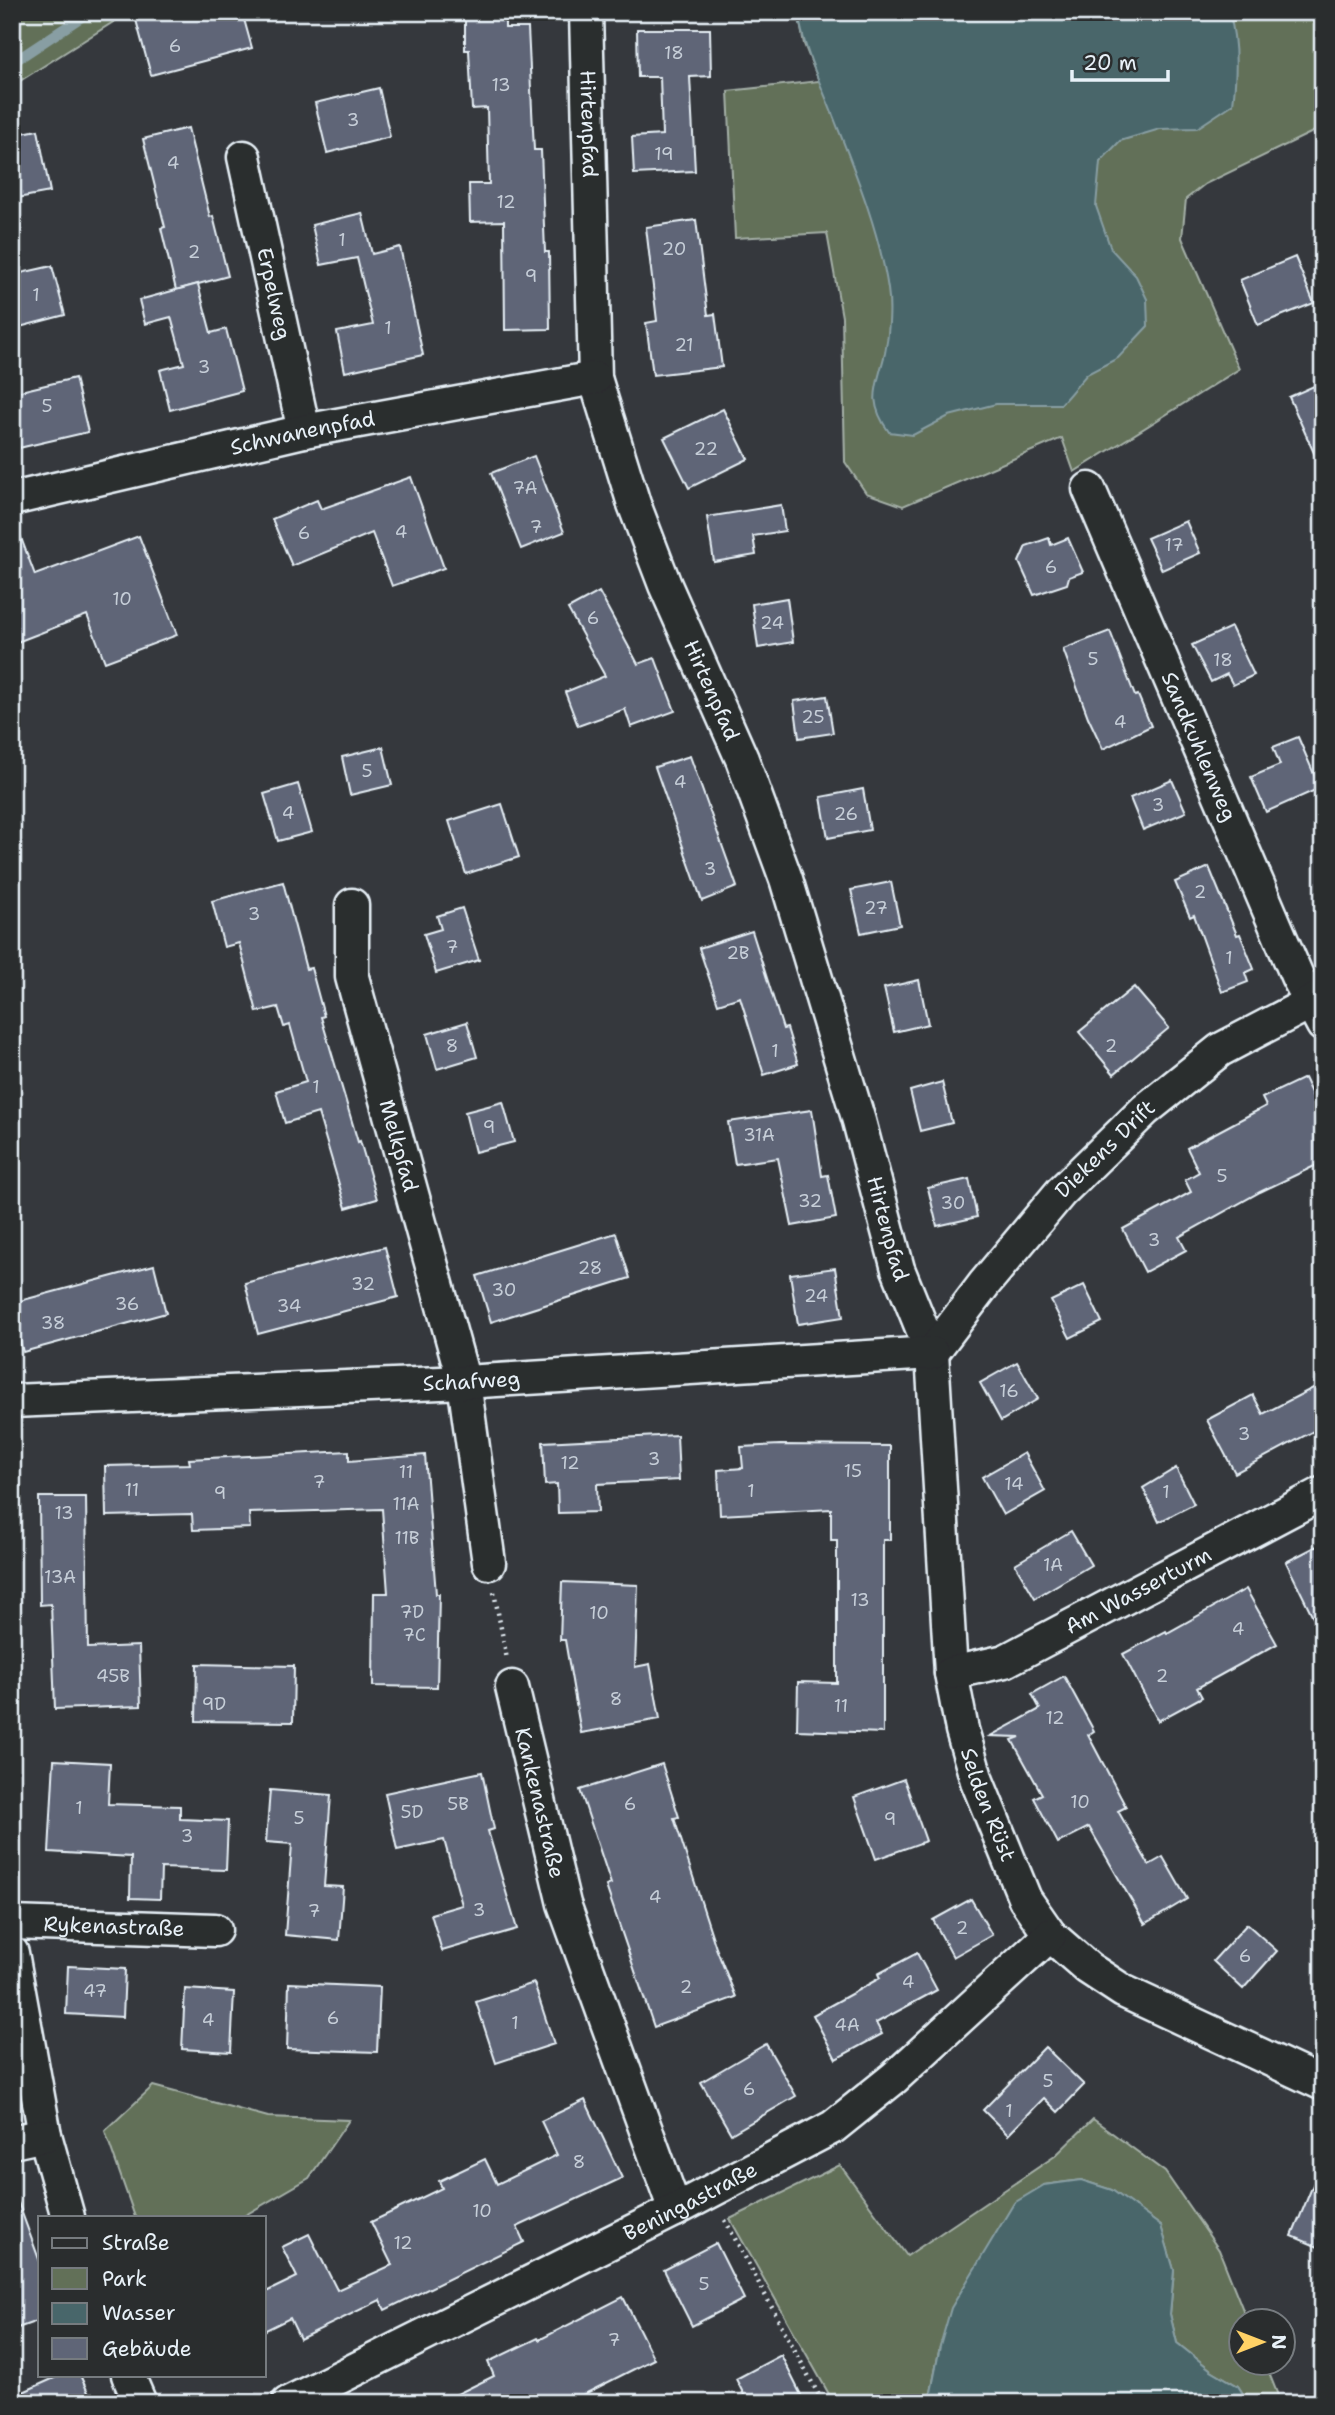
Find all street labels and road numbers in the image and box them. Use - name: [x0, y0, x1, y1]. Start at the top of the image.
- street label: Hirtenpfad: [573, 70, 604, 178]
- street label: Erpelweg: [250, 245, 298, 343]
- street label: Schwanenpfad: [227, 404, 377, 462]
- street label: Hirtenpfad: [677, 636, 746, 745]
- street label: Sandkuhlenweg: [1155, 667, 1243, 826]
- street label: Diekens Drift: [1049, 1093, 1161, 1204]
- street label: Melkpfad: [373, 1096, 425, 1195]
- street label: Hirtenpfad: [860, 1173, 916, 1286]
- street label: Schafweg: [422, 1365, 521, 1398]
- street label: Am Wasserturm: [1060, 1540, 1216, 1641]
- street label: Kankenastraße: [508, 1725, 571, 1881]
- street label: Selden Rüst: [954, 1745, 1022, 1866]
- street label: Rykenastraße: [43, 1910, 185, 1943]
- street label: Beningastraße: [619, 2155, 762, 2248]

